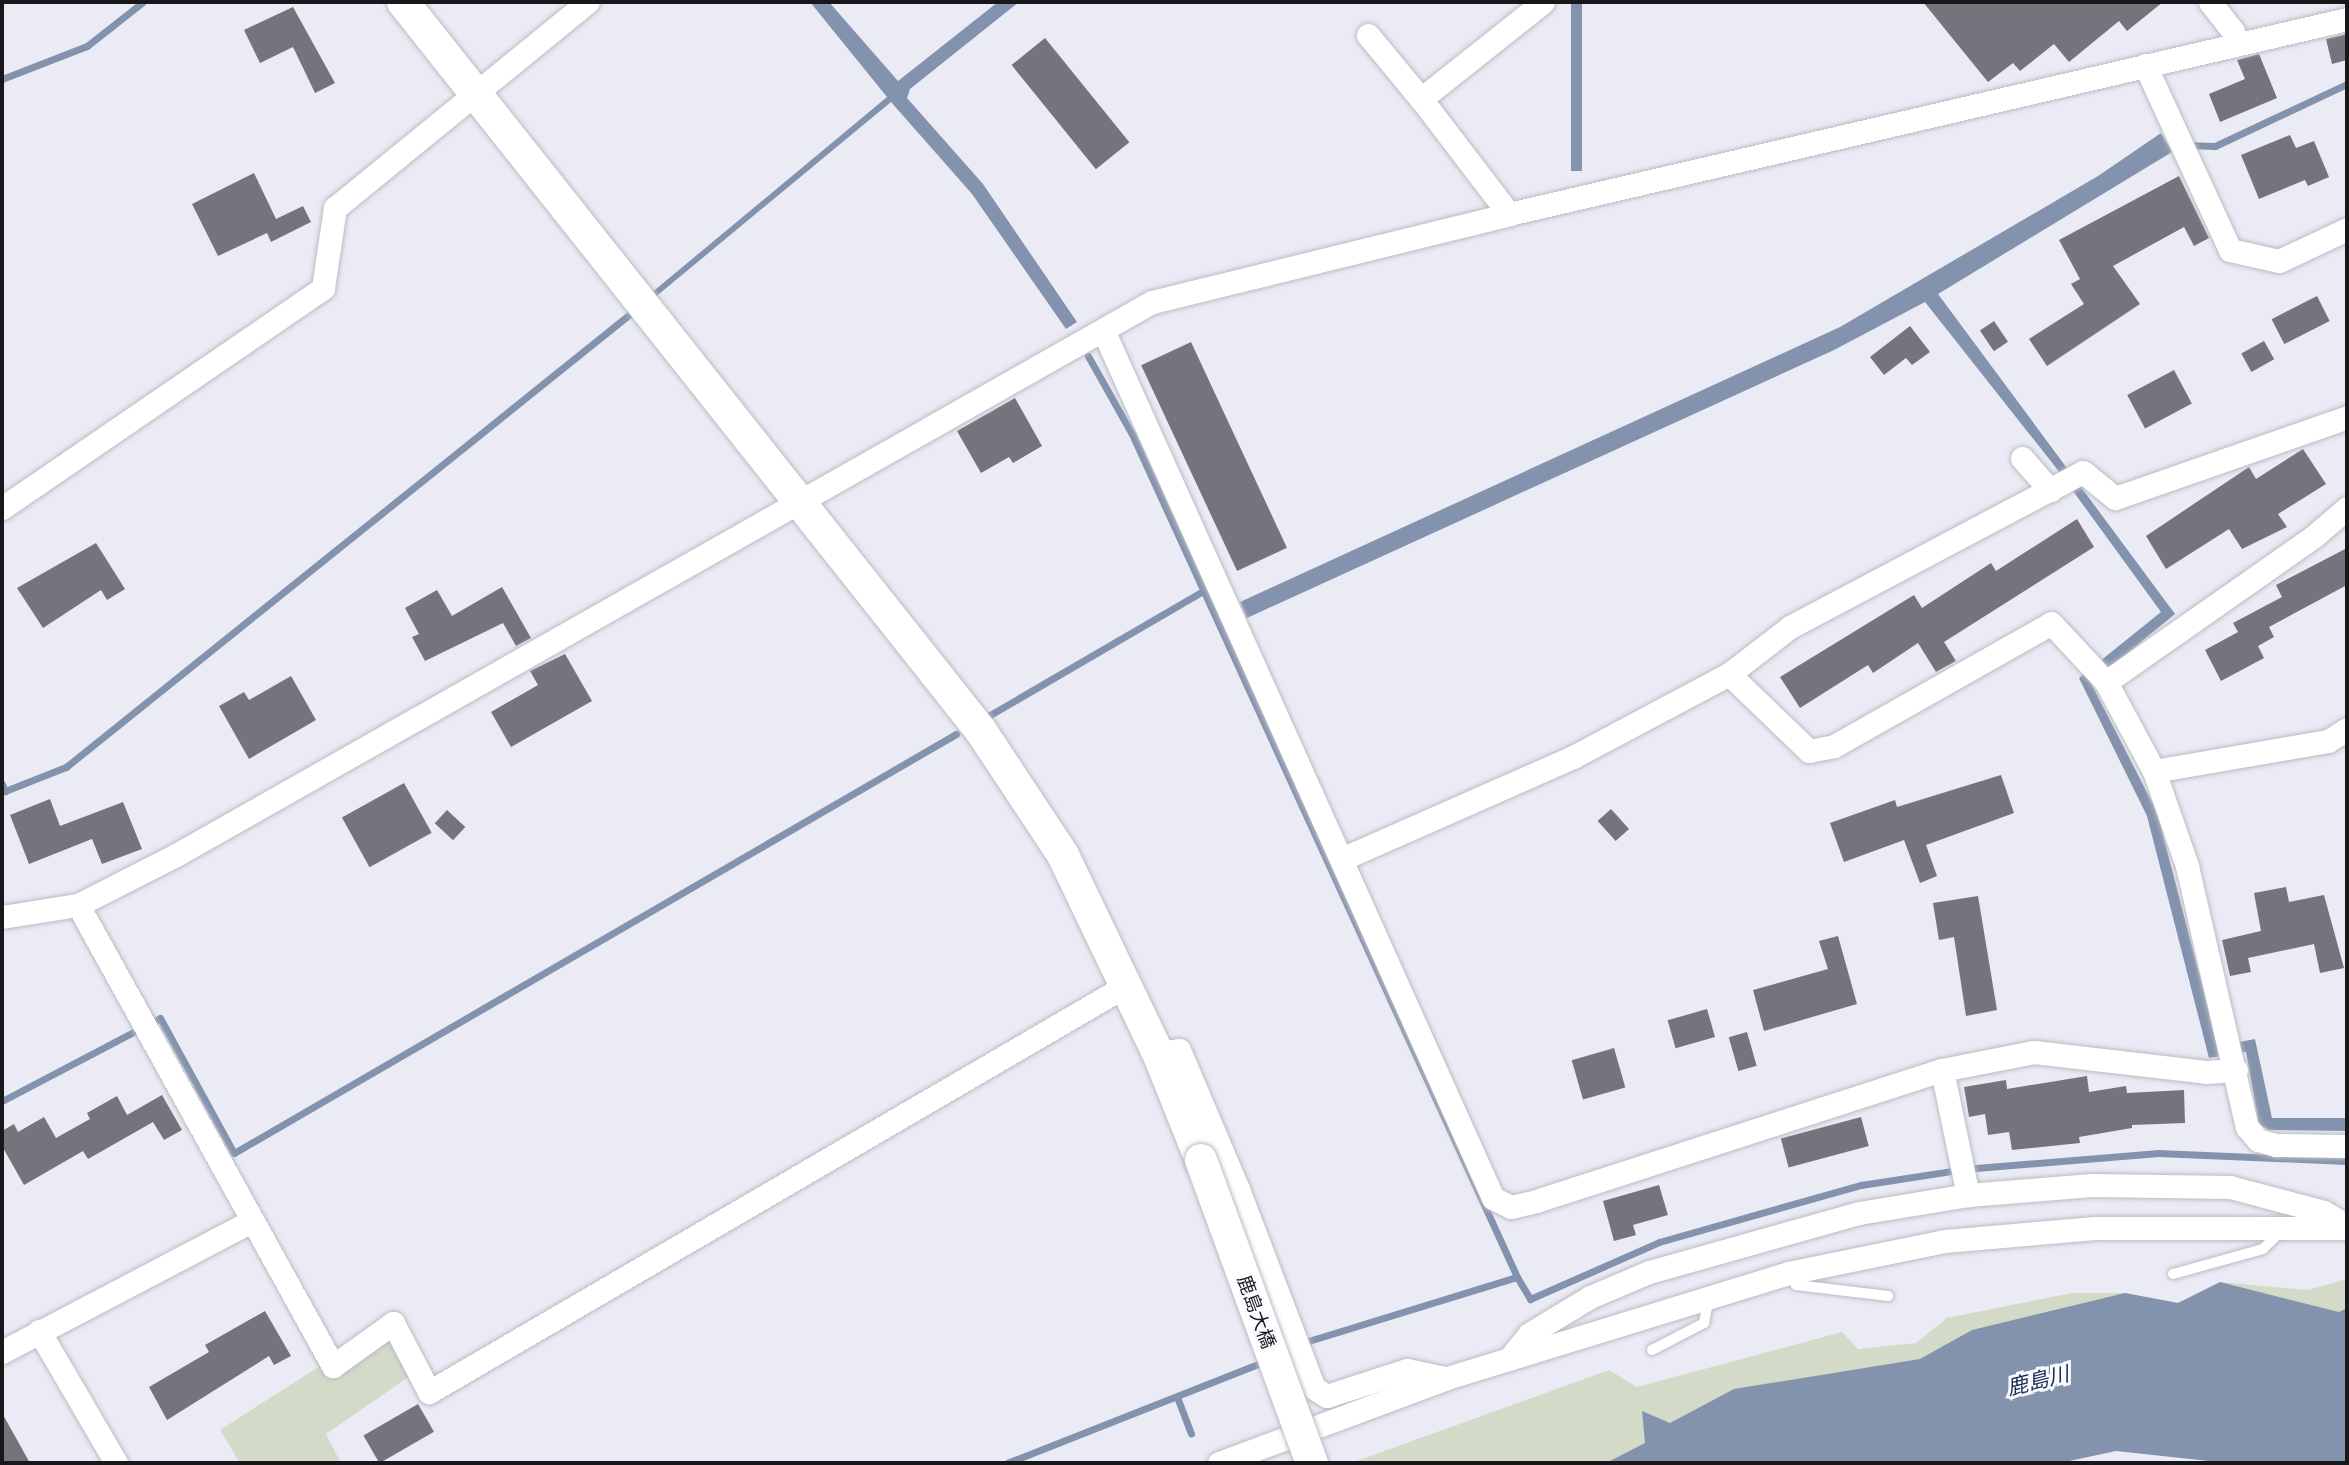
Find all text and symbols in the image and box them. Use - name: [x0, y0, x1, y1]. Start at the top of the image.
- street label: 鹿島大橋: [1232, 1272, 1280, 1352]
- water label: 鹿島川: [2004, 1361, 2072, 1401]

